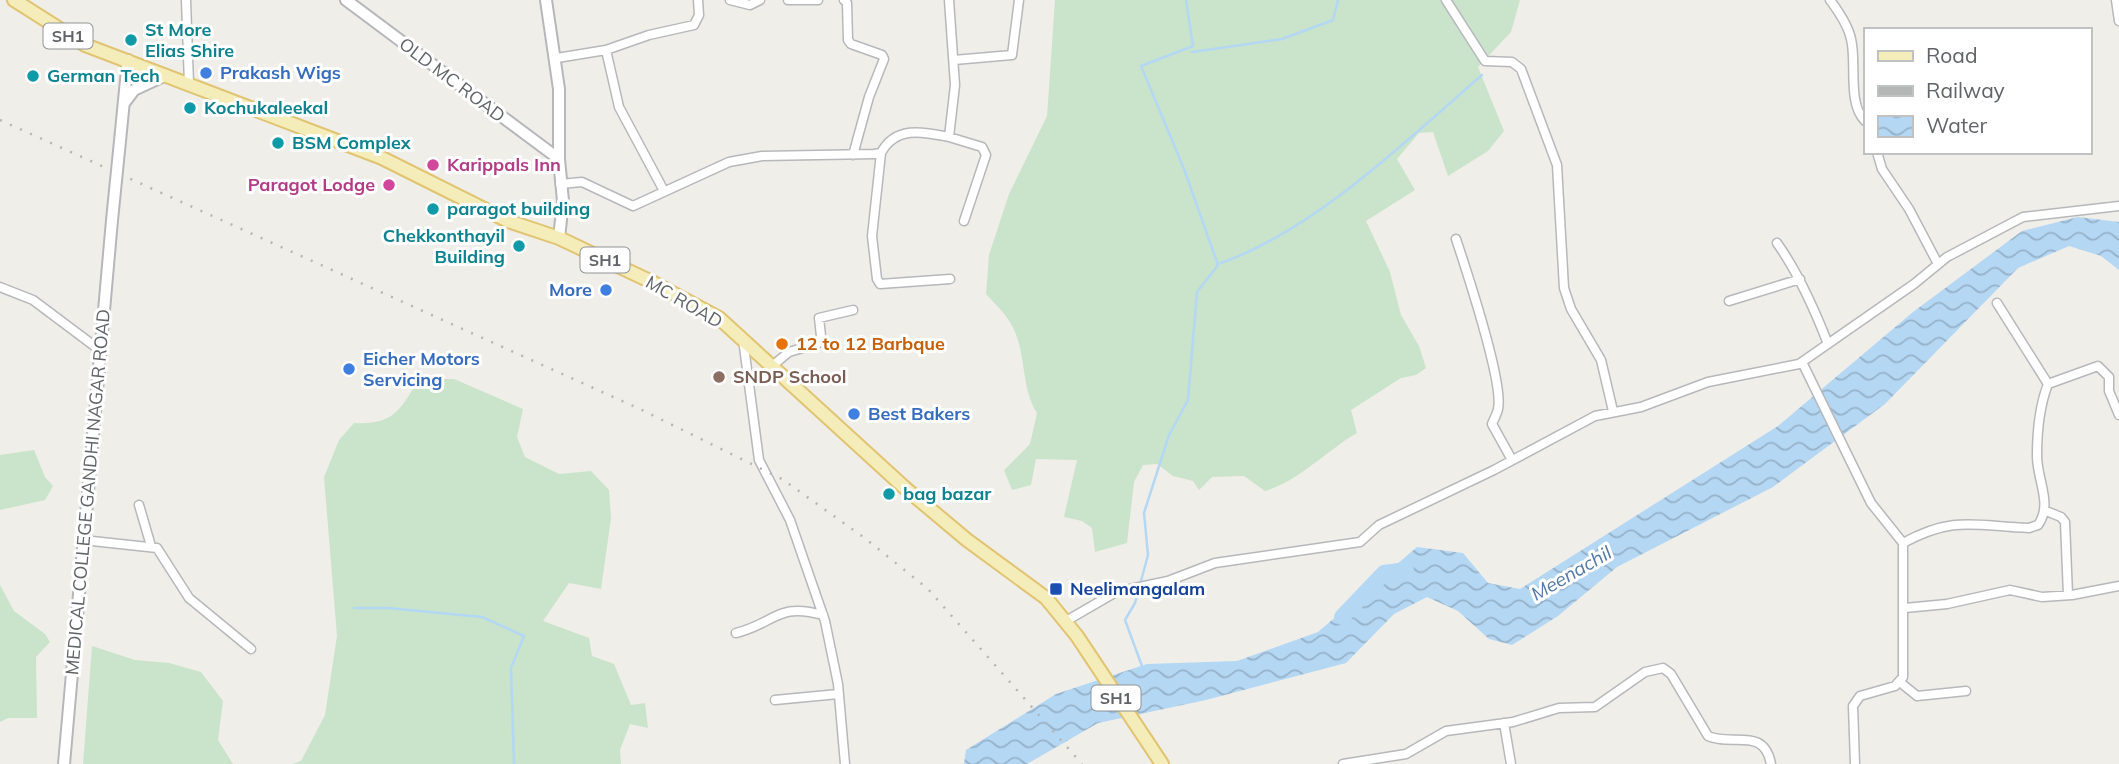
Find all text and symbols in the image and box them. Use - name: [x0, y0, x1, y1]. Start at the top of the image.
- place label: St More Elias Shire: [145, 18, 234, 62]
- road number: SH1: [43, 24, 92, 48]
- legend: [1864, 28, 2091, 154]
- marker: St More Elias Shire: [123, 32, 139, 48]
- street label: OLD MC ROAD: [395, 32, 510, 127]
- text: Road: [1926, 42, 1977, 68]
- place label: Prakash Wigs: [220, 61, 341, 84]
- place label: German Tech: [47, 64, 160, 87]
- marker: Prakash Wigs: [198, 65, 214, 81]
- marker: German Tech: [25, 68, 41, 84]
- text: Railway: [1926, 77, 2005, 103]
- place label: Kochukaleekal: [204, 96, 328, 119]
- marker: Kochukaleekal: [182, 100, 198, 116]
- text: Water: [1926, 112, 1987, 138]
- place label: BSM Complex: [292, 131, 412, 154]
- marker: BSM Complex: [270, 135, 286, 151]
- place label: Karippals Inn: [447, 153, 561, 176]
- marker: Karippals Inn: [425, 157, 441, 173]
- place label: Paragot Lodge: [248, 173, 375, 196]
- marker: Paragot Lodge: [381, 177, 397, 193]
- place label: paragot building: [447, 197, 590, 220]
- marker: paragot building: [425, 201, 441, 217]
- place label: Chekkonthayil Building: [383, 224, 505, 268]
- marker: Chekkonthayil Building: [511, 238, 527, 254]
- road number: SH1: [580, 248, 630, 272]
- street label: MC ROAD: [642, 270, 727, 333]
- place label: More: [549, 278, 592, 301]
- marker: More: [598, 282, 614, 298]
- street label: MEDICAL COLLEGE GANDHI NAGAR ROAD: [60, 308, 115, 676]
- place label: 12 to 12 Barbque: [796, 332, 945, 355]
- marker: 12 to 12 Barbque: [774, 336, 790, 352]
- place label: Eicher Motors Servicing: [363, 347, 480, 391]
- marker: Eicher Motors Servicing: [341, 361, 357, 377]
- place label: SNDP School: [733, 365, 846, 388]
- marker: SNDP School: [711, 369, 727, 385]
- place label: Best Bakers: [868, 402, 970, 425]
- marker: Best Bakers: [846, 406, 862, 422]
- place label: bag bazar: [903, 482, 992, 505]
- marker: bag bazar: [881, 486, 897, 502]
- water label: Meenachil: [1526, 540, 1616, 606]
- place label: Neelimangalam: [1070, 577, 1205, 600]
- marker: Neelimangalam: [1048, 581, 1064, 597]
- road number: SH1: [1092, 685, 1140, 710]

